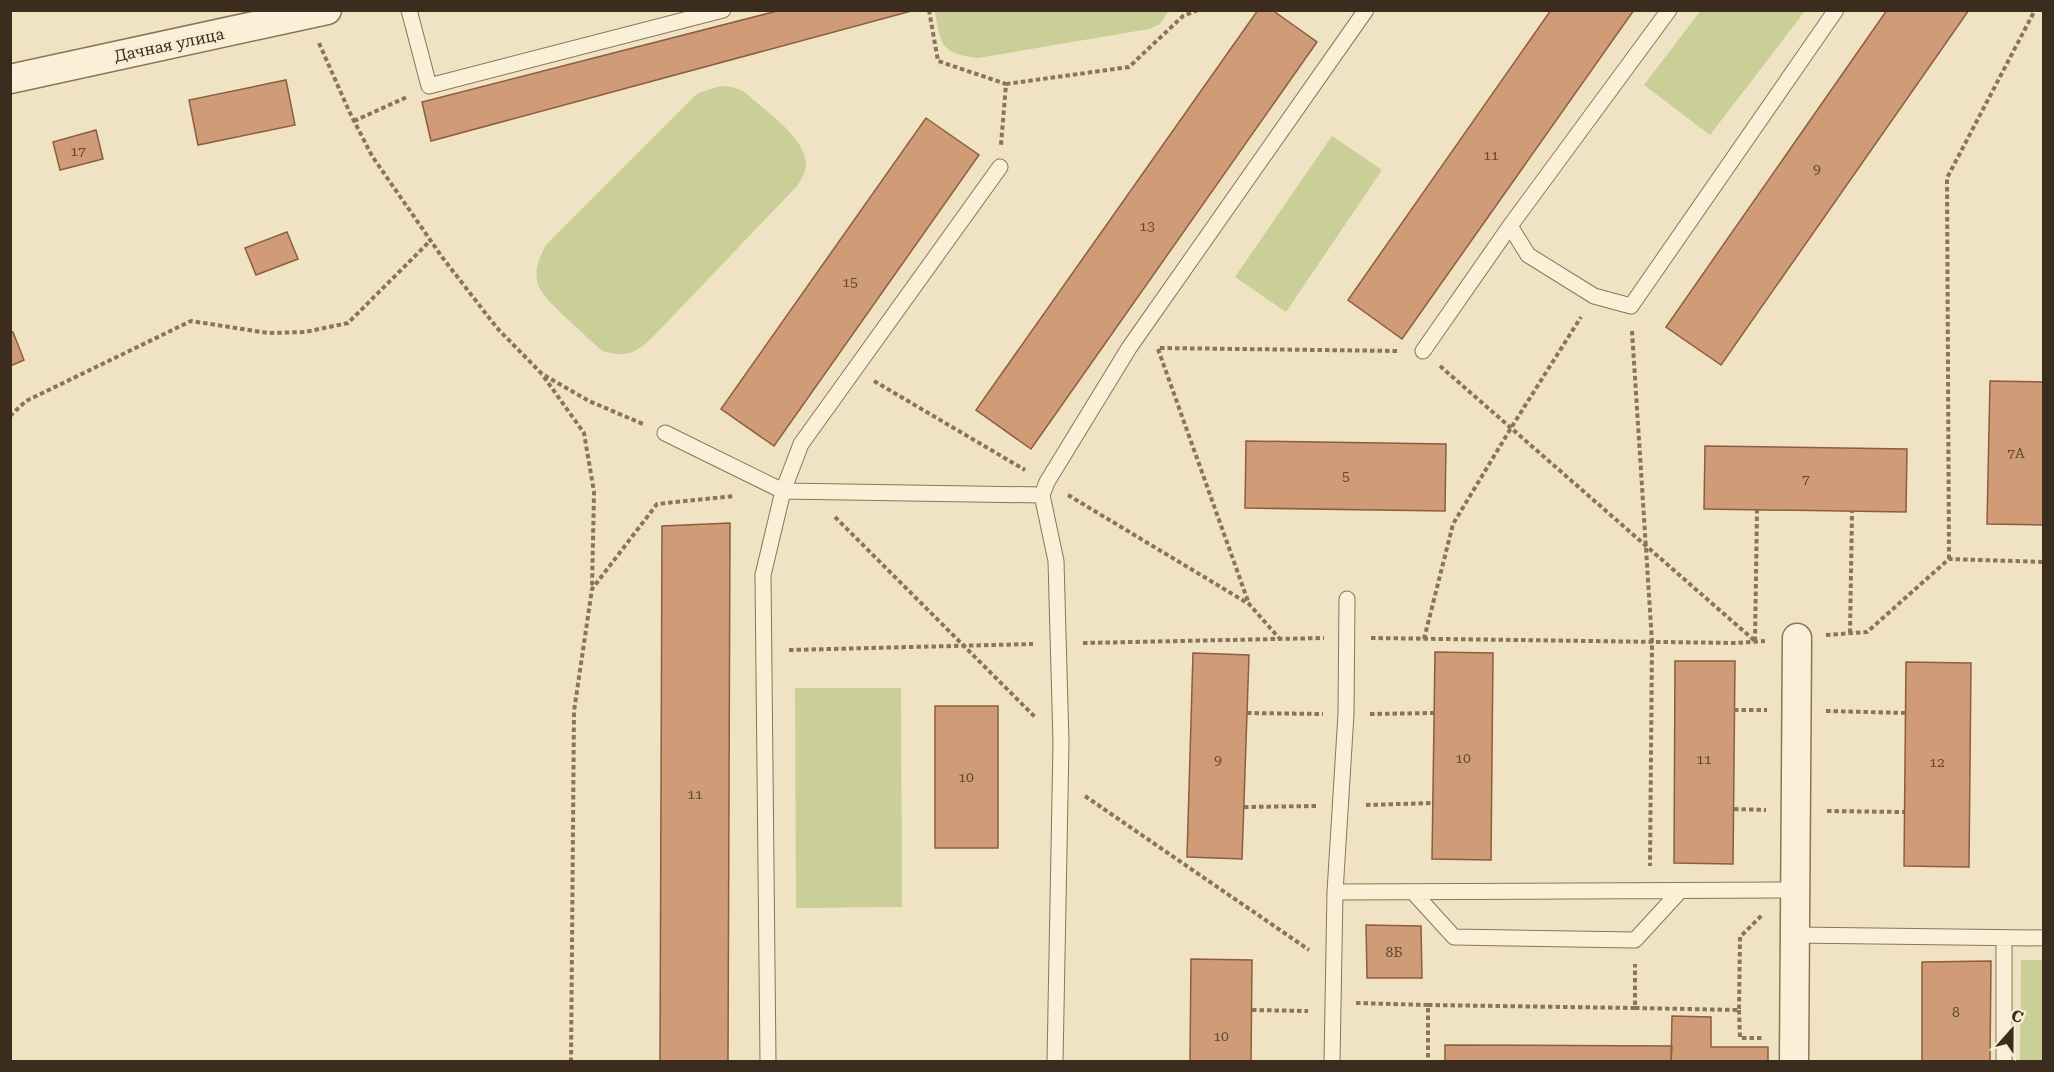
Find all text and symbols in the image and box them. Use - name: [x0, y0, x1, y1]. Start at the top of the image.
- street label: Дачная улица: [112, 24, 226, 66]
- house number: 17: [70, 143, 86, 159]
- house number: 11: [1483, 147, 1499, 163]
- house number: 9: [1813, 161, 1821, 177]
- house number: 13: [1139, 218, 1155, 234]
- house number: 15: [842, 274, 858, 290]
- house number: 7А: [2007, 445, 2025, 461]
- house number: 5: [1342, 468, 1350, 484]
- house number: 7: [1802, 471, 1810, 487]
- house number: 10: [1455, 750, 1471, 766]
- house number: 11: [1696, 751, 1712, 767]
- house number: 9: [1214, 752, 1222, 768]
- house number: 12: [1929, 754, 1945, 770]
- house number: 10: [958, 769, 974, 785]
- house number: 11: [687, 786, 703, 802]
- house number: 8Б: [1386, 944, 1402, 960]
- north arrow: [1982, 1000, 2042, 1060]
- house number: 8: [1952, 1004, 1960, 1020]
- text: С: [2009, 1006, 2026, 1027]
- house number: 10: [1213, 1028, 1229, 1044]

